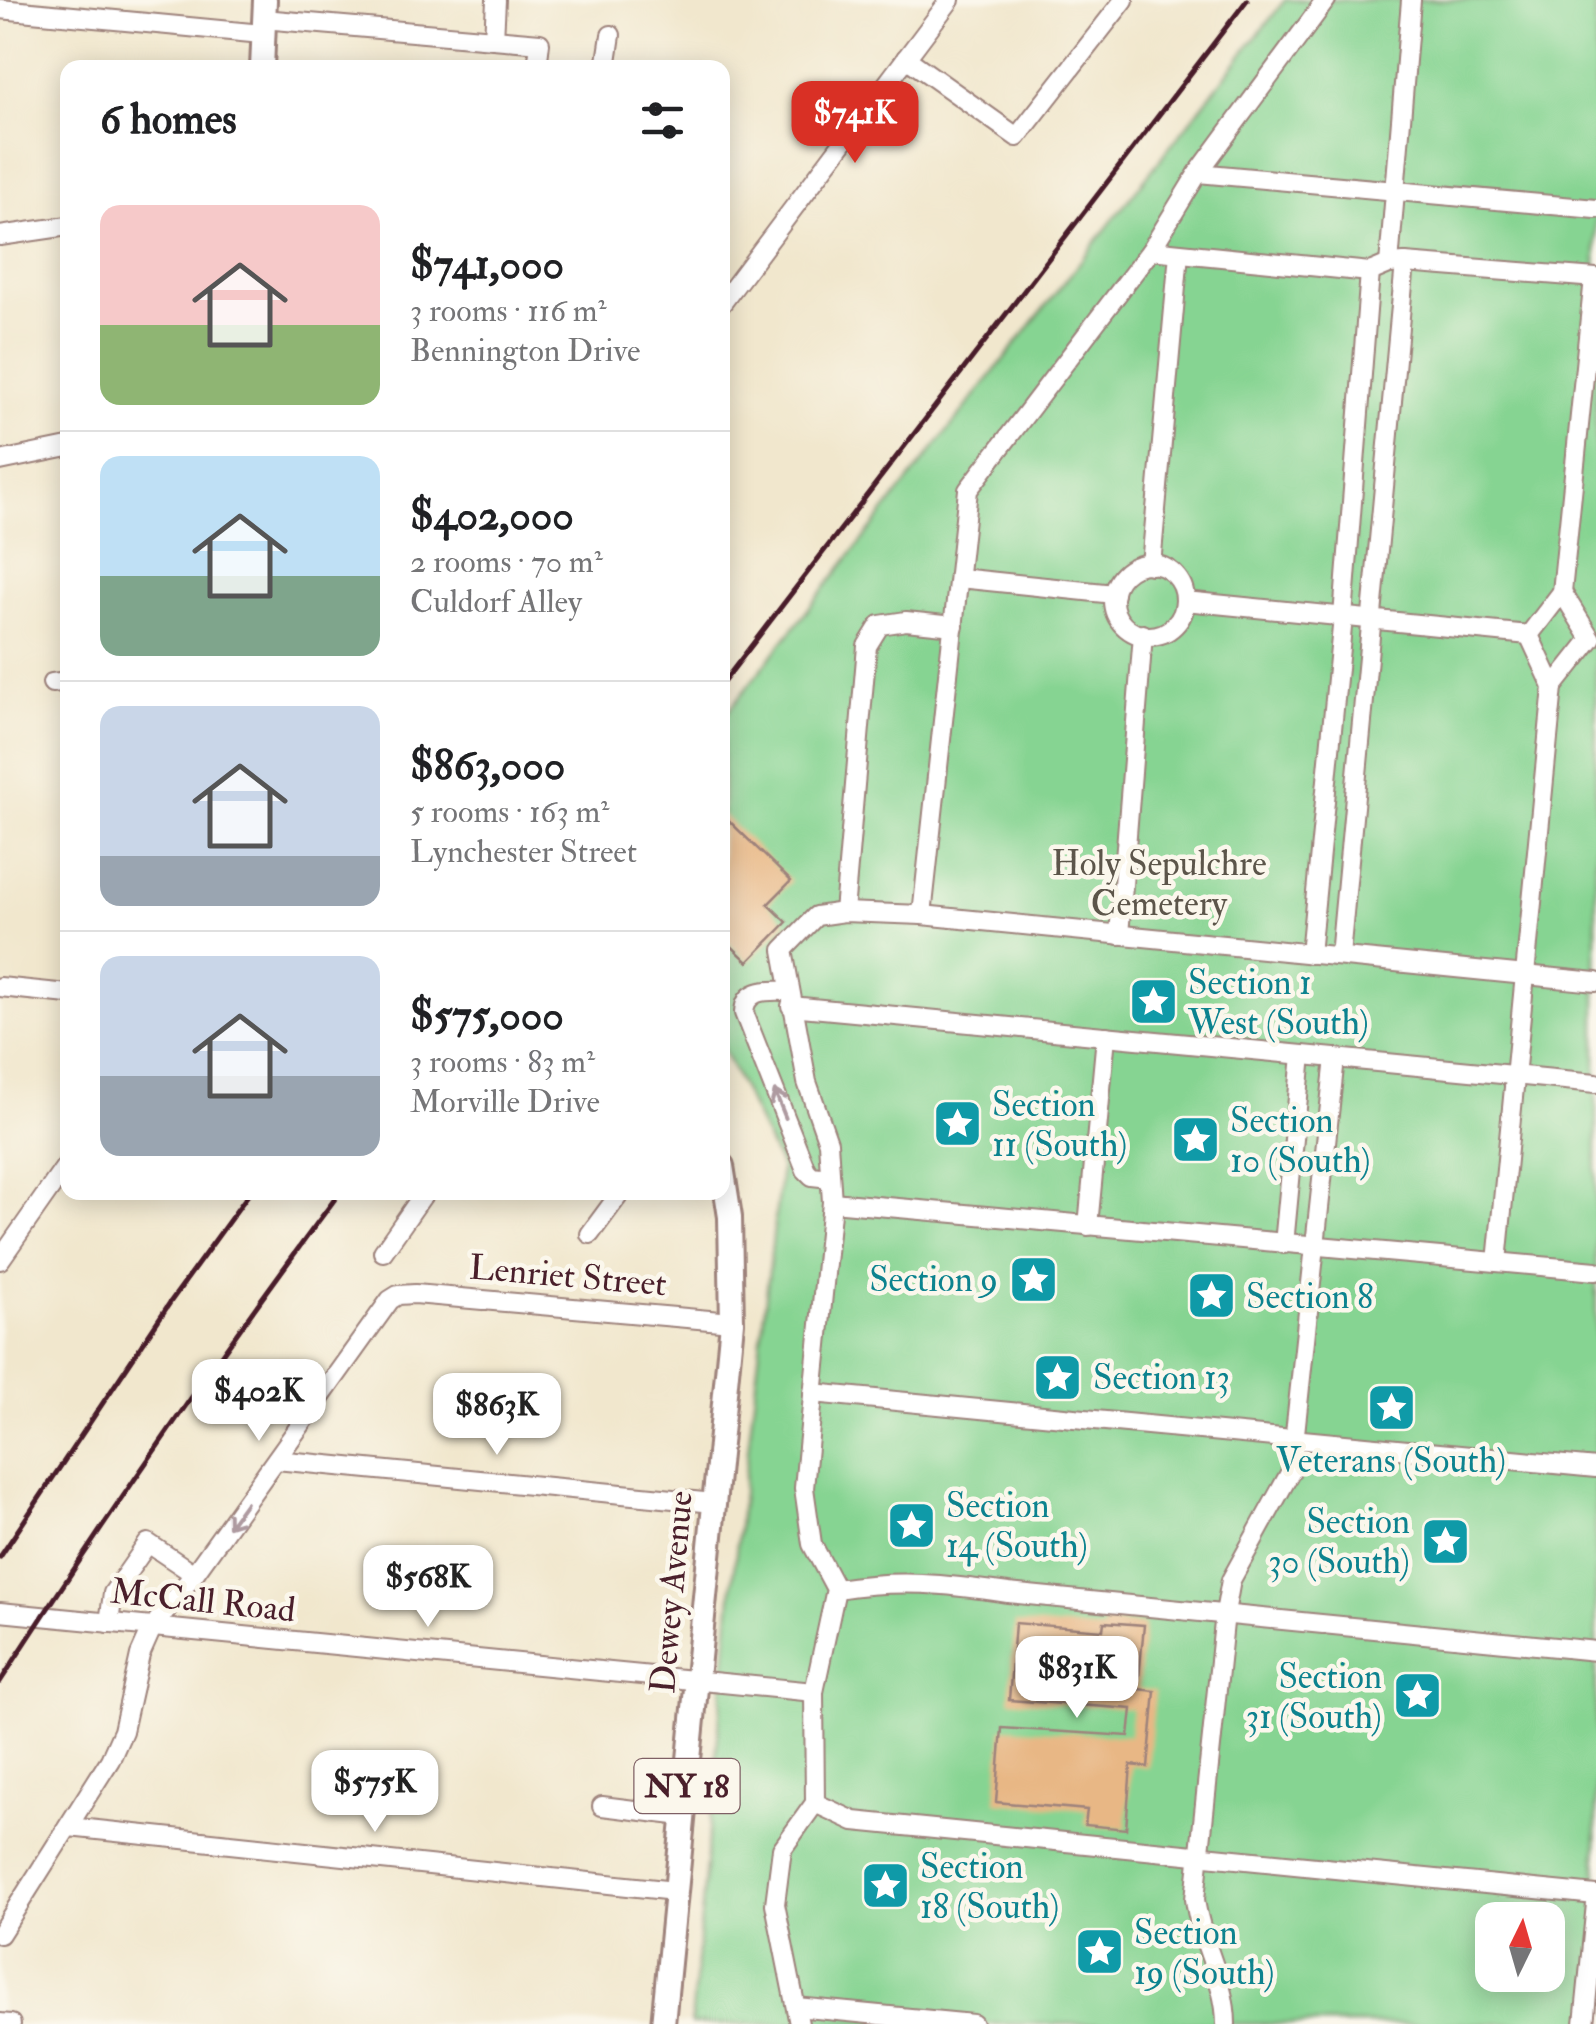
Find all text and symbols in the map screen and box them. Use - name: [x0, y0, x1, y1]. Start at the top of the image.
- pin: $741K: [785, 81, 925, 166]
- icon: filters: [635, 93, 690, 148]
- text: $741K: [814, 93, 896, 133]
- text: 6 homes: [100, 94, 237, 146]
- text: $741,000: [410, 239, 564, 291]
- icon: home: [180, 245, 300, 365]
- text: 3 rooms · 116 m²: [410, 291, 607, 331]
- text: Bennington Drive: [410, 331, 640, 371]
- text: $402,000: [410, 490, 574, 542]
- icon: home: [180, 496, 300, 616]
- text: 2 rooms · 70 m²: [410, 542, 603, 582]
- text: Culdorf Alley: [410, 582, 582, 622]
- text: $863,000: [410, 740, 565, 792]
- icon: home: [180, 746, 300, 866]
- text: 5 rooms · 163 m²: [410, 792, 609, 832]
- text: Lynchester Street: [410, 832, 637, 872]
- park label: Holy Sepulchre Cemetery: [1051, 842, 1267, 926]
- place label: Section 1 West (South): [1187, 961, 1369, 1045]
- place icon: Section 1 West (South): [1127, 976, 1179, 1028]
- text: $575,000: [410, 990, 564, 1042]
- icon: home: [180, 996, 300, 1116]
- text: 3 rooms · 83 m²: [410, 1042, 595, 1082]
- text: Morville Drive: [410, 1082, 600, 1122]
- place label: Section 11 (South): [992, 1083, 1127, 1167]
- one-way arrow: [770, 1089, 788, 1120]
- place icon: Section 11 (South): [931, 1098, 983, 1150]
- place label: Section 10 (South): [1230, 1099, 1371, 1183]
- place icon: Section 10 (South): [1169, 1114, 1221, 1166]
- street label: Lenriet Street: [467, 1245, 668, 1307]
- place icon: Section 9: [1007, 1253, 1059, 1305]
- place label: Section 9: [869, 1258, 998, 1302]
- place icon: Section 8: [1185, 1270, 1237, 1322]
- place label: Section 8: [1246, 1275, 1373, 1319]
- place icon: Section 13: [1032, 1351, 1084, 1403]
- place label: Section 13: [1093, 1356, 1230, 1400]
- pin: $402K: [189, 1359, 329, 1444]
- text: $402K: [214, 1371, 304, 1411]
- pin: $863K: [427, 1373, 567, 1458]
- place icon: Veterans (South): [1365, 1382, 1417, 1434]
- text: $863K: [455, 1385, 539, 1425]
- place label: Veterans (South): [1276, 1439, 1506, 1483]
- place label: Section 14 (South): [946, 1484, 1088, 1568]
- street label: Dewey Avenue: [641, 1489, 703, 1695]
- place icon: Section 14 (South): [885, 1499, 937, 1551]
- place label: Section 30 (South): [1268, 1500, 1410, 1584]
- one-way arrow: [227, 1501, 248, 1528]
- place icon: Section 30 (South): [1419, 1515, 1471, 1567]
- pin: $568K: [358, 1545, 498, 1630]
- text: $568K: [385, 1557, 471, 1597]
- street label: McCall Road: [108, 1569, 298, 1633]
- pin: $831K: [1007, 1636, 1147, 1721]
- text: $831K: [1037, 1648, 1117, 1688]
- place label: Section 31 (South): [1246, 1655, 1382, 1739]
- place icon: Section 31 (South): [1391, 1670, 1443, 1722]
- pin: $575K: [305, 1750, 445, 1835]
- road number: NY 18: [634, 1759, 740, 1813]
- text: $575K: [333, 1762, 417, 1802]
- place label: Section 18 (South): [920, 1845, 1059, 1929]
- place icon: Section 18 (South): [859, 1860, 911, 1912]
- north arrow: [1475, 1902, 1565, 1992]
- map controls: [1475, 1902, 1565, 1992]
- place label: Section 19 (South): [1134, 1911, 1275, 1995]
- place icon: Section 19 (South): [1073, 1926, 1125, 1978]

